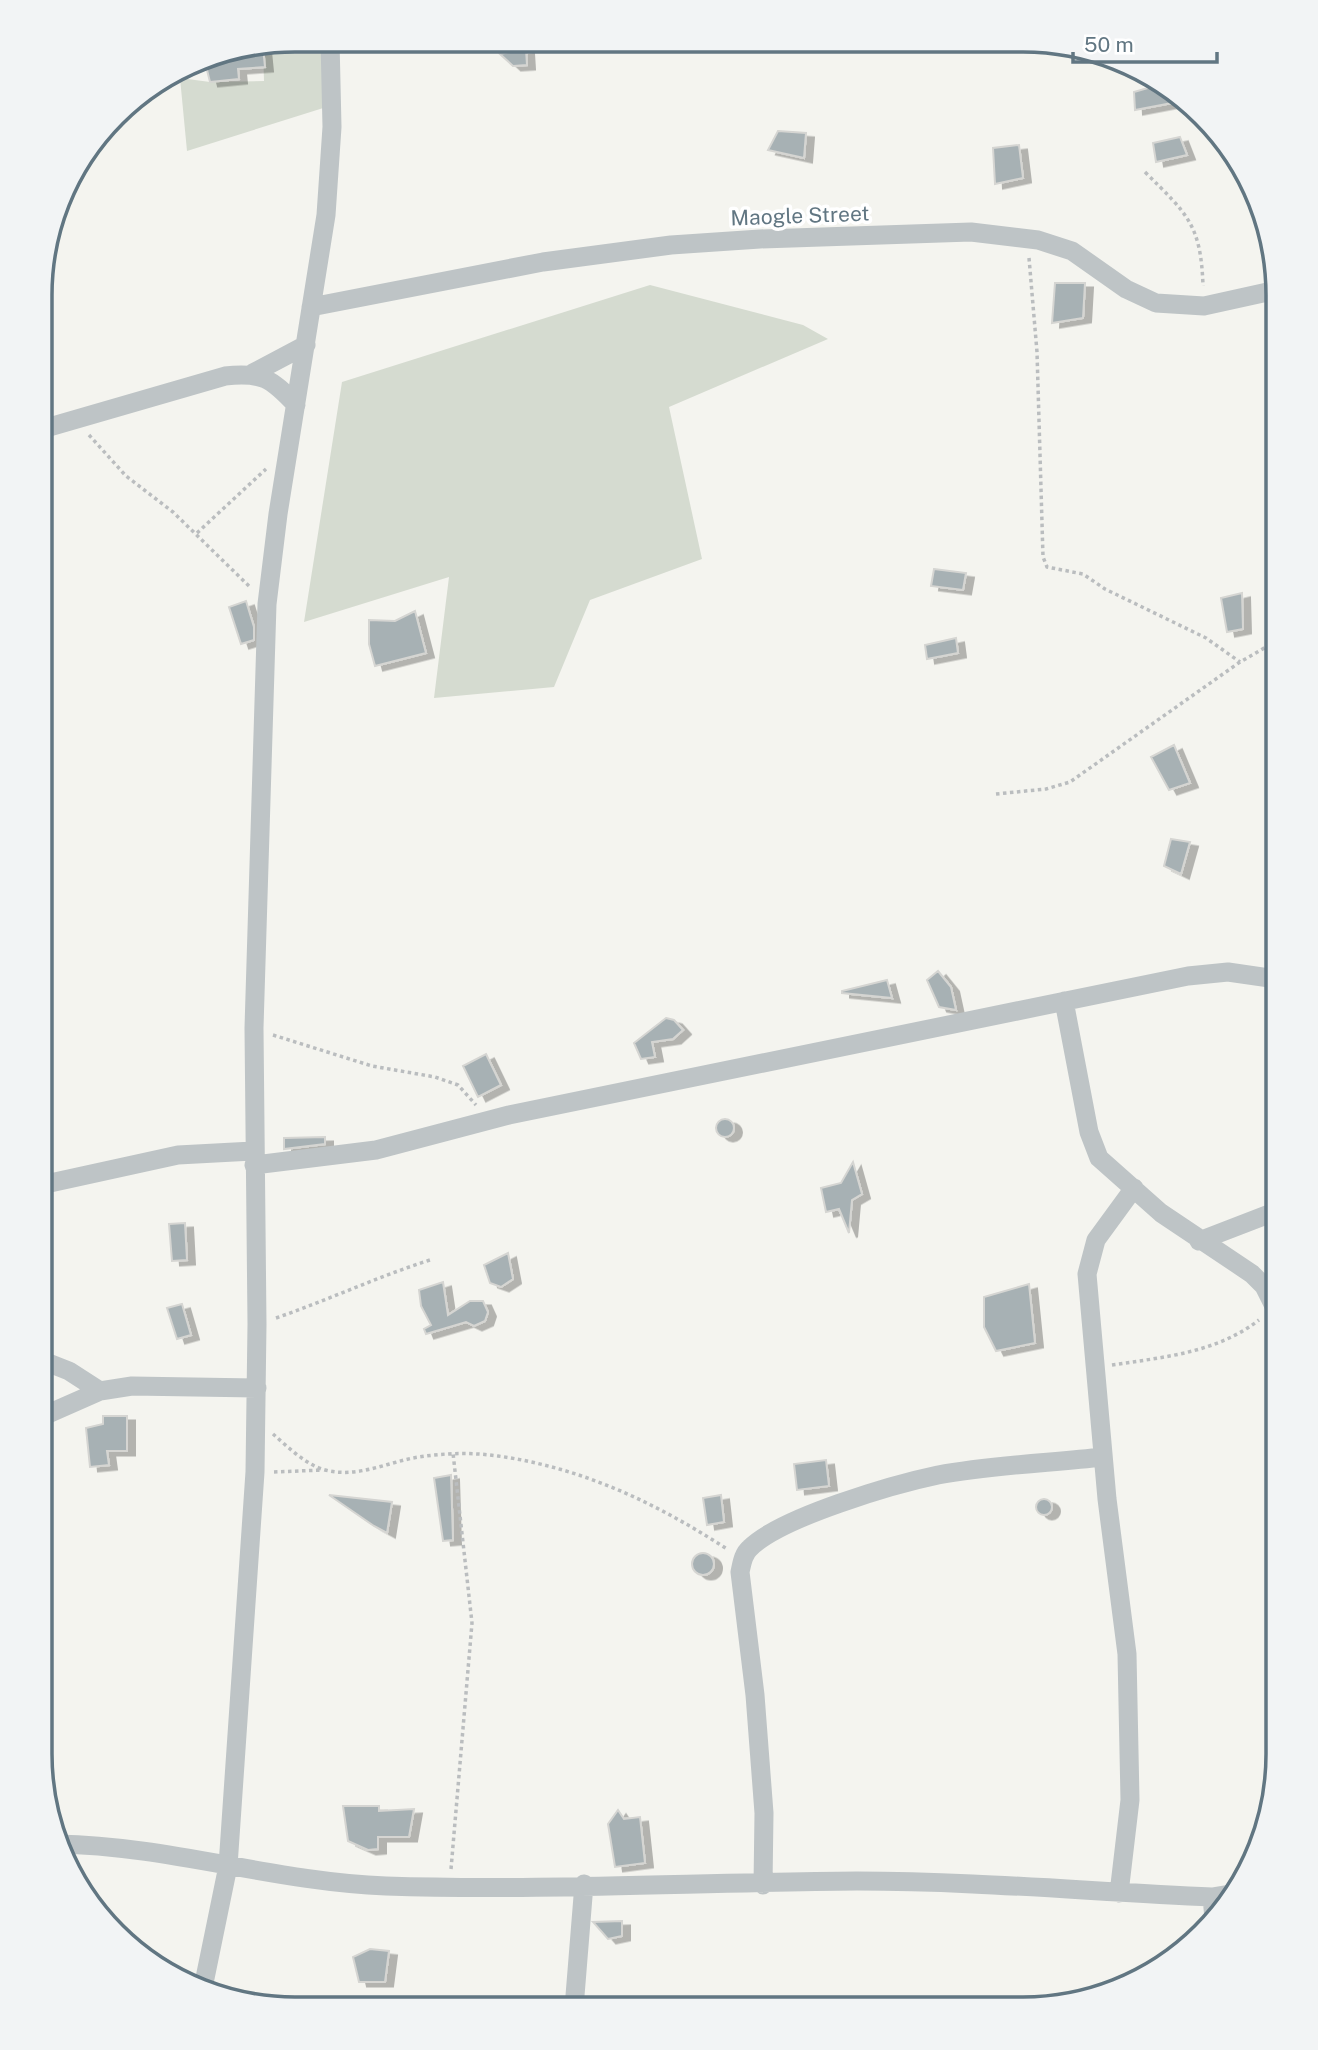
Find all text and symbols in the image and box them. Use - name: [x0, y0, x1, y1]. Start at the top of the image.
- scale bar: [1073, 21, 1216, 65]
- text: 50 m: [1084, 32, 1134, 57]
- street label: Maogle Street: [730, 201, 870, 230]

